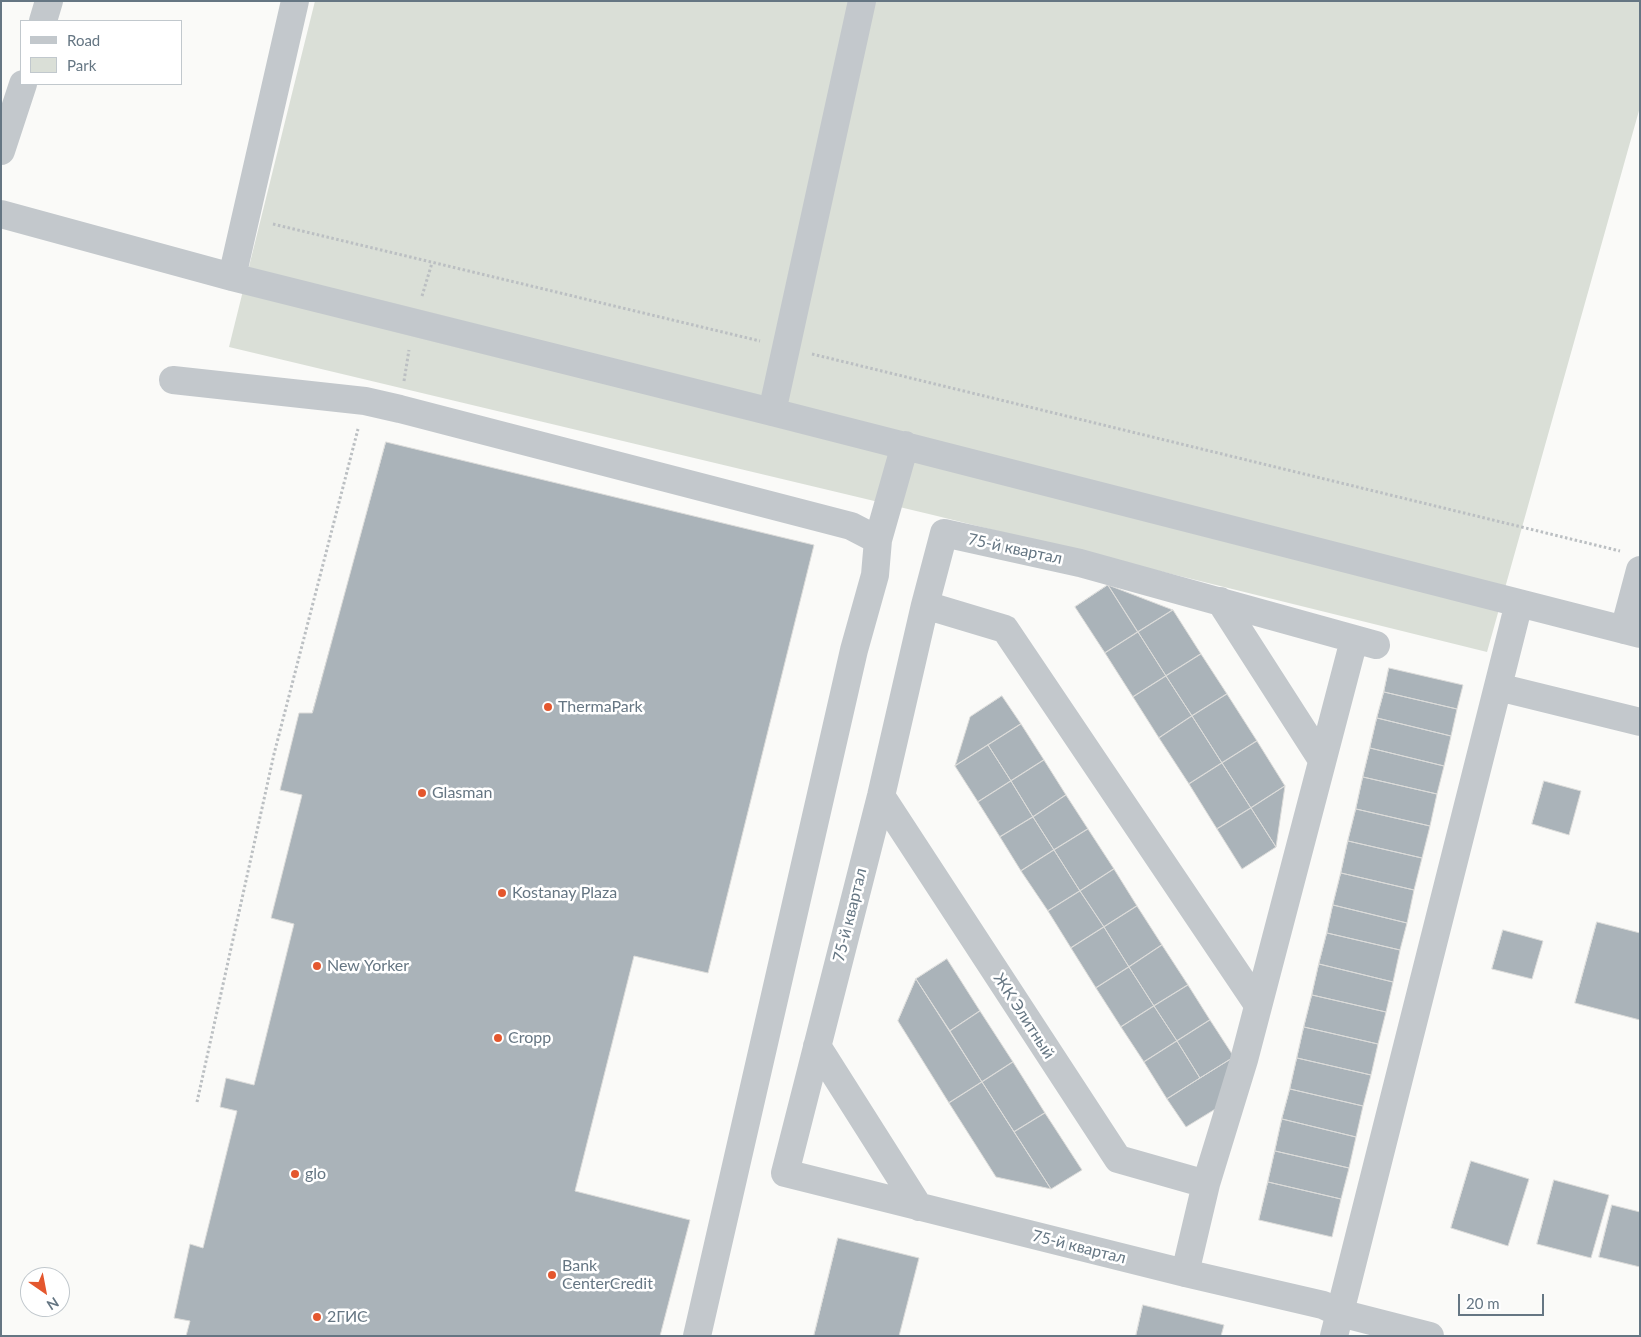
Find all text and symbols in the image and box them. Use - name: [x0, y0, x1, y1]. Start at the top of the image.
- legend: [20, 20, 182, 85]
- text: Road: [67, 31, 100, 49]
- text: Park: [67, 56, 96, 74]
- street label: 75-й квартал: [966, 530, 1064, 568]
- place label: ThermaPark: [558, 697, 643, 717]
- marker: ThermaPark: [542, 701, 554, 713]
- place label: Glasman: [432, 783, 492, 803]
- marker: Glasman: [416, 787, 428, 799]
- street label: 75-й квартал: [829, 866, 871, 964]
- place label: Kostanay Plaza: [512, 883, 617, 903]
- marker: Kostanay Plaza: [496, 887, 508, 899]
- place label: New Yorker: [327, 956, 409, 976]
- marker: New Yorker: [311, 960, 323, 972]
- street label: ЖК Элитный: [989, 970, 1059, 1062]
- place label: Cropp: [508, 1028, 551, 1048]
- marker: Cropp: [492, 1032, 504, 1044]
- place label: glo: [305, 1164, 326, 1184]
- marker: glo: [289, 1168, 301, 1180]
- street label: 75-й квартал: [1030, 1226, 1128, 1268]
- place label: Bank CenterCredit: [562, 1256, 653, 1294]
- north arrow: [20, 1267, 70, 1317]
- marker: Bank CenterCredit: [546, 1269, 558, 1281]
- scale bar: [1461, 1284, 1547, 1316]
- text: N: [44, 1294, 62, 1314]
- text: 20 m: [1466, 1294, 1500, 1312]
- place label: 2ГИС: [327, 1307, 368, 1327]
- marker: 2ГИС: [311, 1311, 323, 1323]

